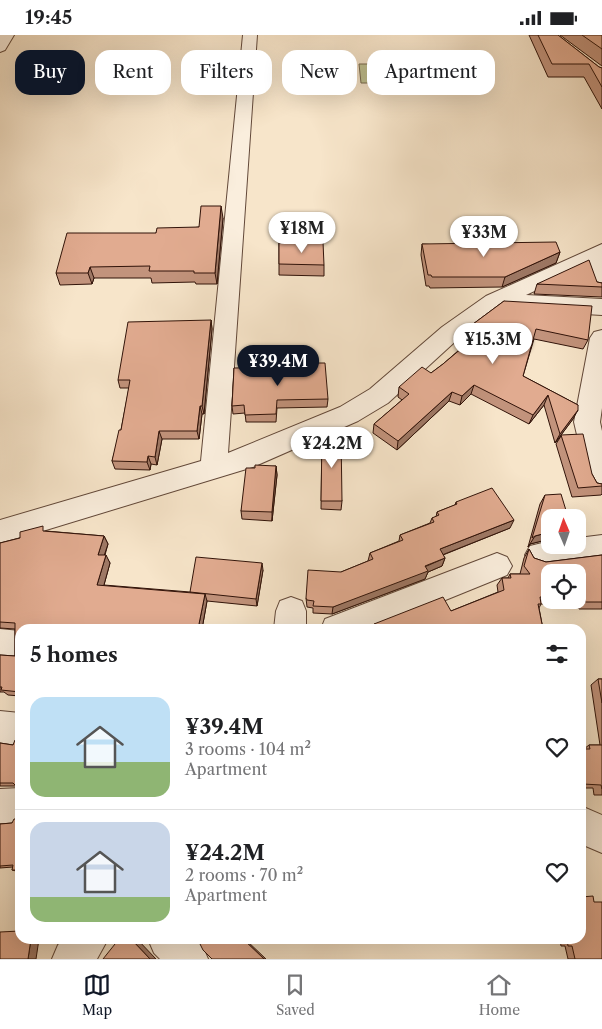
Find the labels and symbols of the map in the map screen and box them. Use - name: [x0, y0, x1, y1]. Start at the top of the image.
- pin: ¥18M: [272, 211, 332, 254]
- pin: ¥33M: [454, 215, 514, 258]
- pin: ¥15.3M: [452, 323, 534, 365]
- pin: ¥39.4M: [237, 345, 319, 387]
- pin: ¥24.2M: [291, 427, 373, 469]
- north arrow: [541, 509, 586, 554]

